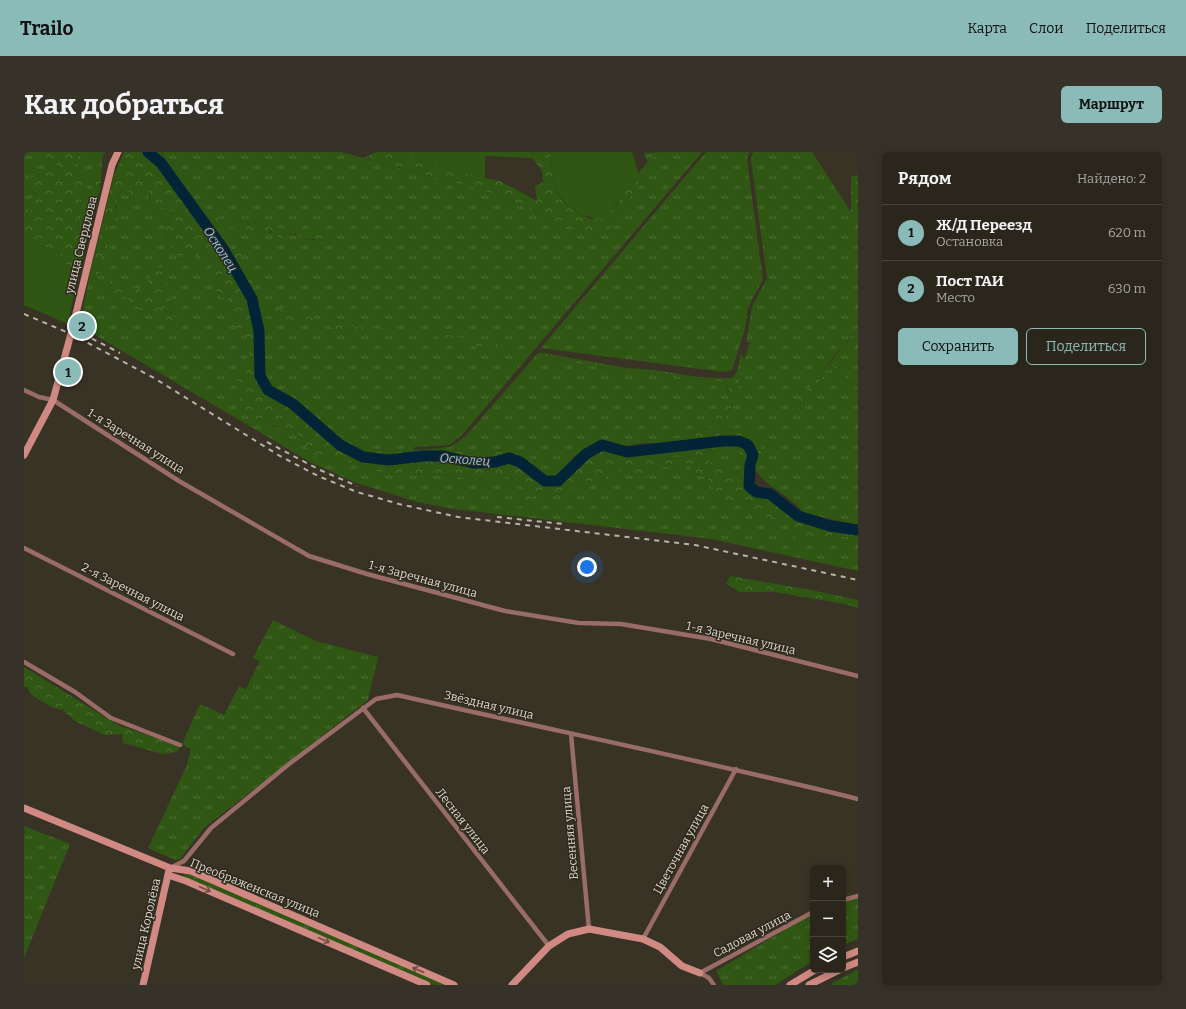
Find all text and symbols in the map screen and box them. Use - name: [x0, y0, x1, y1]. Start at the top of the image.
- text: Trailo: [20, 17, 73, 40]
- text: Карта: [967, 20, 1007, 37]
- text: Слои: [1029, 20, 1064, 37]
- text: Поделиться: [1086, 20, 1166, 37]
- button: Маршрут: [1061, 86, 1162, 123]
- text: Как добраться: [24, 88, 224, 121]
- text: Рядом: [898, 168, 951, 189]
- text: Найдено: 2: [1077, 171, 1146, 186]
- street label: улица Свердлова: [62, 194, 100, 296]
- text: Ж/Д Переезд: [936, 216, 1032, 234]
- water label: Осколец: [200, 224, 241, 275]
- text: 1: [908, 225, 914, 240]
- text: 620 m: [1108, 225, 1146, 240]
- text: Остановка: [936, 234, 1003, 249]
- text: Пост ГАИ: [936, 272, 1004, 290]
- text: 2: [907, 281, 915, 296]
- text: 630 m: [1108, 281, 1146, 296]
- text: Место: [936, 290, 975, 305]
- pin: 2: [69, 311, 95, 341]
- button: Сохранить: [898, 328, 1018, 365]
- button: Поделиться: [1026, 328, 1146, 365]
- pin: 1: [55, 357, 81, 387]
- street label: 1-я Заречная улица: [85, 405, 188, 477]
- water label: Осколец: [439, 450, 491, 469]
- your location: [577, 557, 597, 577]
- street label: 1-я Заречная улица: [367, 558, 479, 600]
- street label: 2-я Заречная улица: [79, 560, 187, 624]
- street label: 1-я Заречная улица: [685, 619, 798, 658]
- street label: Звёздная улица: [443, 688, 536, 722]
- street label: Лесная улица: [433, 785, 493, 857]
- street label: Весенняя улица: [559, 785, 581, 880]
- street label: Цветочная улица: [650, 801, 712, 897]
- street label: Преображенская улица: [188, 856, 322, 921]
- map controls: [810, 865, 846, 973]
- button: +: [810, 865, 846, 901]
- street label: улица Королёва: [128, 876, 163, 972]
- one-way arrow: [198, 886, 210, 893]
- button: −: [810, 901, 846, 937]
- street label: Садовая улица: [711, 907, 794, 960]
- one-way arrow: [317, 937, 329, 945]
- button: layers: [810, 937, 846, 973]
- one-way arrow: [413, 965, 425, 973]

